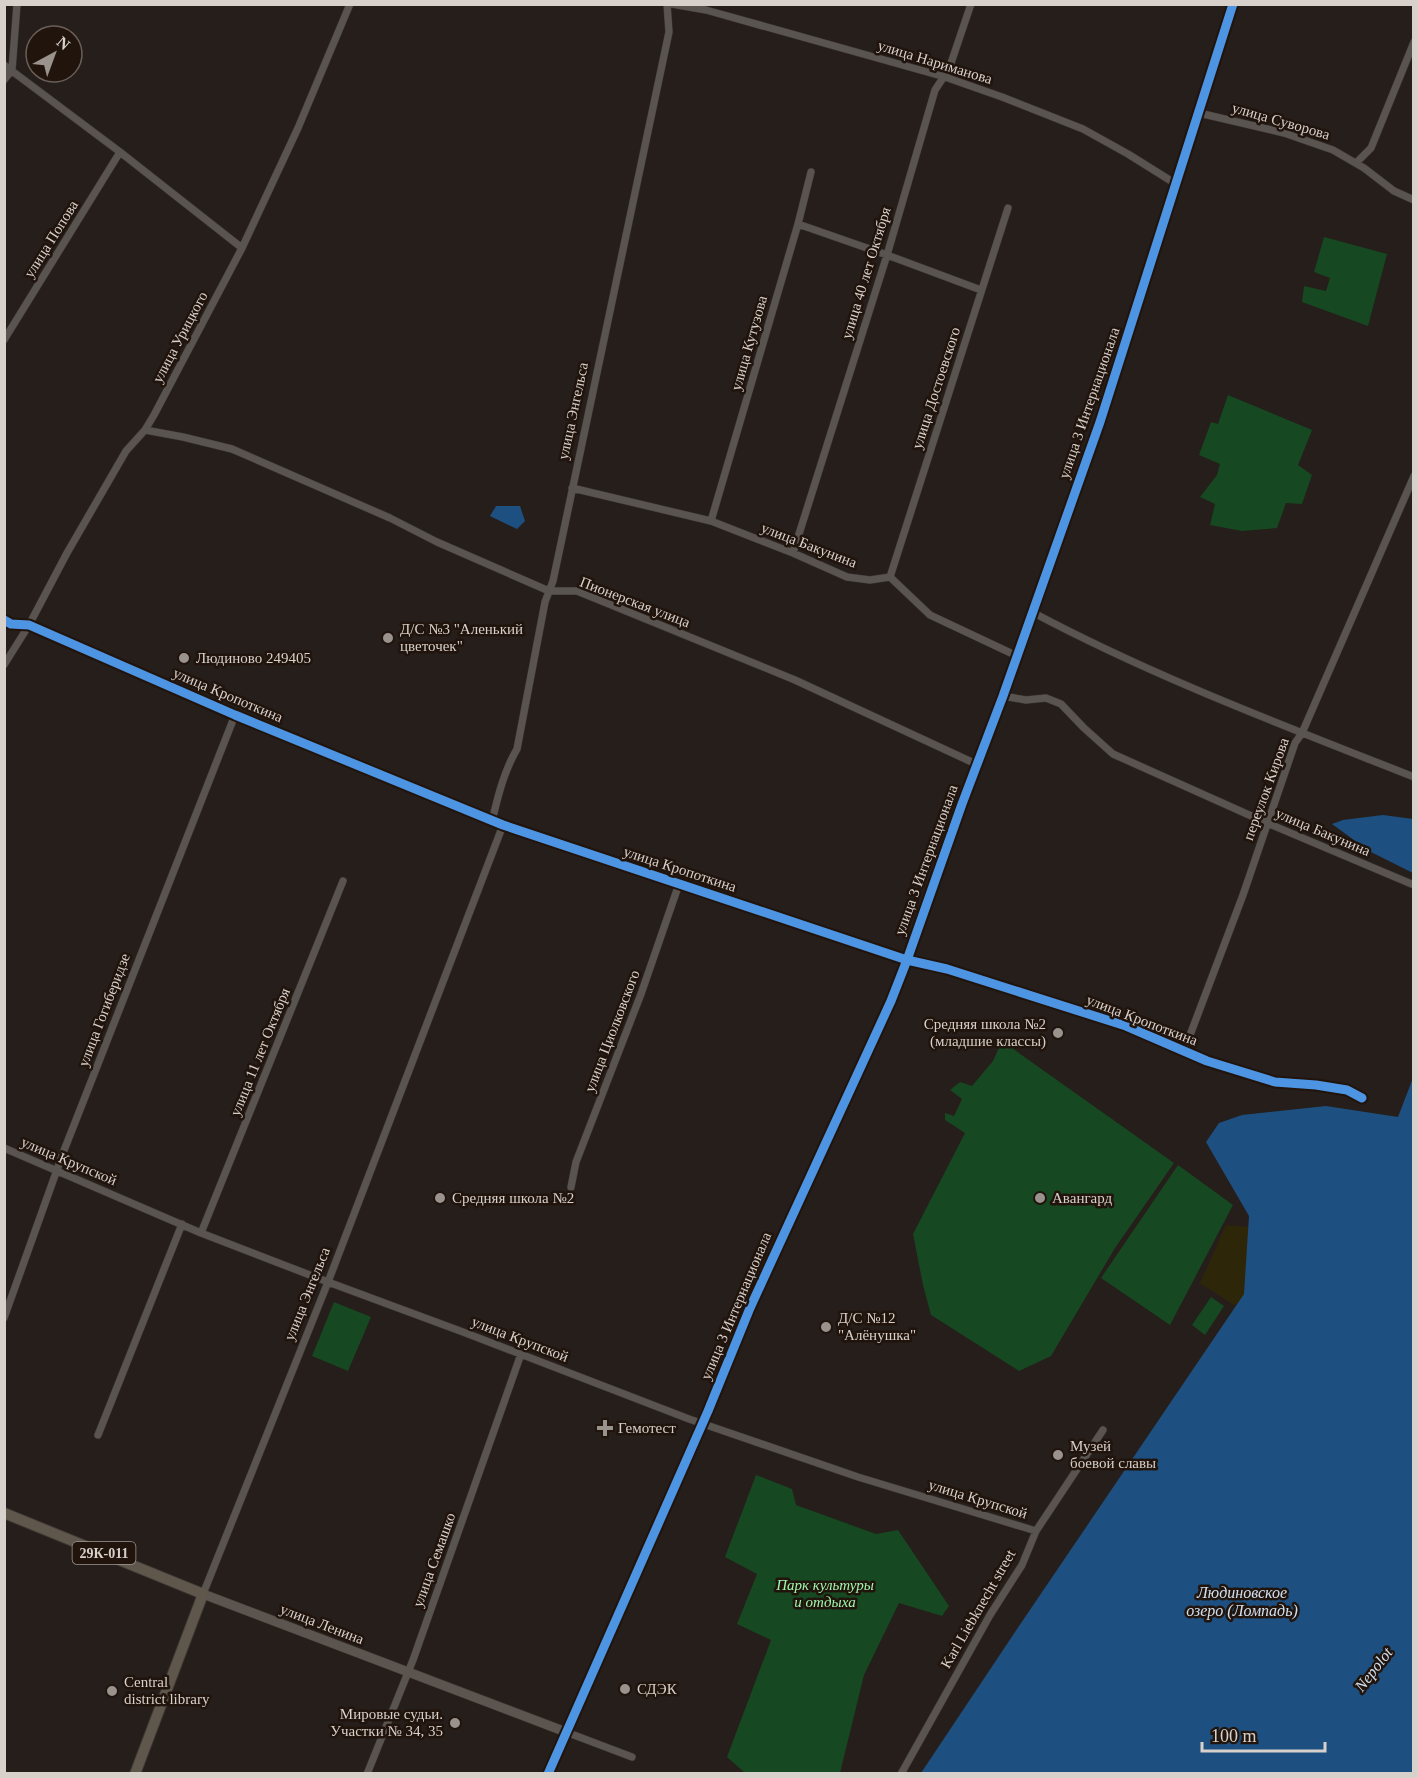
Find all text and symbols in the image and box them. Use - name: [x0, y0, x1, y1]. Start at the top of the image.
- north arrow: [24, 24, 84, 84]
- text: N: [54, 33, 74, 54]
- street label: улица Нариманова: [876, 37, 995, 87]
- street label: улица Суворова: [1230, 99, 1332, 143]
- street label: улица Попова: [21, 197, 81, 281]
- street label: улица 40 лет Октября: [838, 205, 894, 341]
- street label: улица Урицкого: [149, 289, 211, 385]
- street label: улица Кутузова: [728, 293, 770, 392]
- street label: улица Достоевского: [909, 325, 963, 451]
- street label: улица 3 Интернационала: [1056, 325, 1123, 481]
- street label: улица Энгельса: [555, 361, 591, 461]
- street label: улица Бакунина: [759, 519, 860, 571]
- street label: Пионерская улица: [578, 574, 693, 630]
- place label: Д/С №3 "Аленький цветочек": [400, 621, 523, 654]
- marker: Д/С №3 "Аленький цветочек": [381, 631, 395, 645]
- place label: Людиново 249405: [196, 650, 311, 666]
- marker: Людиново 249405: [177, 651, 191, 665]
- street label: улица Кропоткина: [171, 665, 286, 725]
- street label: переулок Кирова: [1240, 735, 1292, 842]
- street label: улица 3 Интернационала: [891, 782, 961, 937]
- street label: улица Бакунина: [1273, 805, 1373, 859]
- street label: улица Кропоткина: [622, 843, 739, 895]
- street label: улица Гогиберидзе: [75, 951, 133, 1069]
- street label: улица Циолковского: [581, 968, 643, 1094]
- street label: улица 11 лет Октября: [227, 986, 293, 1118]
- street label: улица Кропоткина: [1084, 991, 1200, 1049]
- place label: Средняя школа №2 (младшие классы): [924, 1016, 1046, 1050]
- marker: Средняя школа №2 (младшие классы): [1051, 1026, 1065, 1040]
- street label: улица Крупской: [19, 1134, 119, 1188]
- place label: Средняя школа №2: [452, 1190, 574, 1206]
- place label: Авангард: [1052, 1190, 1113, 1206]
- marker: Средняя школа №2: [433, 1191, 447, 1205]
- marker: Авангард: [1033, 1191, 1047, 1205]
- street label: улица 3 Интернационала: [698, 1229, 775, 1382]
- street label: улица Энгельса: [281, 1245, 333, 1343]
- place label: Д/С №12 "Алёнушка": [838, 1310, 916, 1343]
- street label: улица Крупской: [469, 1313, 571, 1365]
- marker: Д/С №12 "Алёнушка": [819, 1320, 833, 1334]
- marker: Гемотест: [596, 1419, 614, 1437]
- place label: Гемотест: [618, 1420, 676, 1436]
- place label: Музей боевой славы: [1070, 1438, 1156, 1471]
- marker: Музей боевой славы: [1051, 1448, 1065, 1462]
- street label: улица Крупской: [927, 1476, 1029, 1522]
- street label: улица Семашко: [410, 1511, 458, 1609]
- road number: 29К-011: [72, 1542, 136, 1564]
- street label: Karl Liebknecht street: [938, 1546, 1019, 1671]
- park label: Парк культуры и отдыха: [775, 1577, 874, 1610]
- water label: Людиновское озеро (Ломпадь): [1186, 1584, 1298, 1620]
- street label: улица Ленина: [278, 1601, 366, 1647]
- water label: Nepolot: [1350, 1644, 1397, 1696]
- place label: Central district library: [124, 1674, 210, 1707]
- place label: СДЭК: [637, 1681, 678, 1697]
- marker: СДЭК: [618, 1682, 632, 1696]
- marker: Central district library: [105, 1684, 119, 1698]
- place label: Мировые судьи. Участки № 34, 35: [330, 1706, 443, 1739]
- scale bar: [1202, 1715, 1325, 1753]
- marker: Мировые судьи. Участки № 34, 35: [448, 1716, 462, 1730]
- text: 100 m: [1211, 1726, 1257, 1746]

